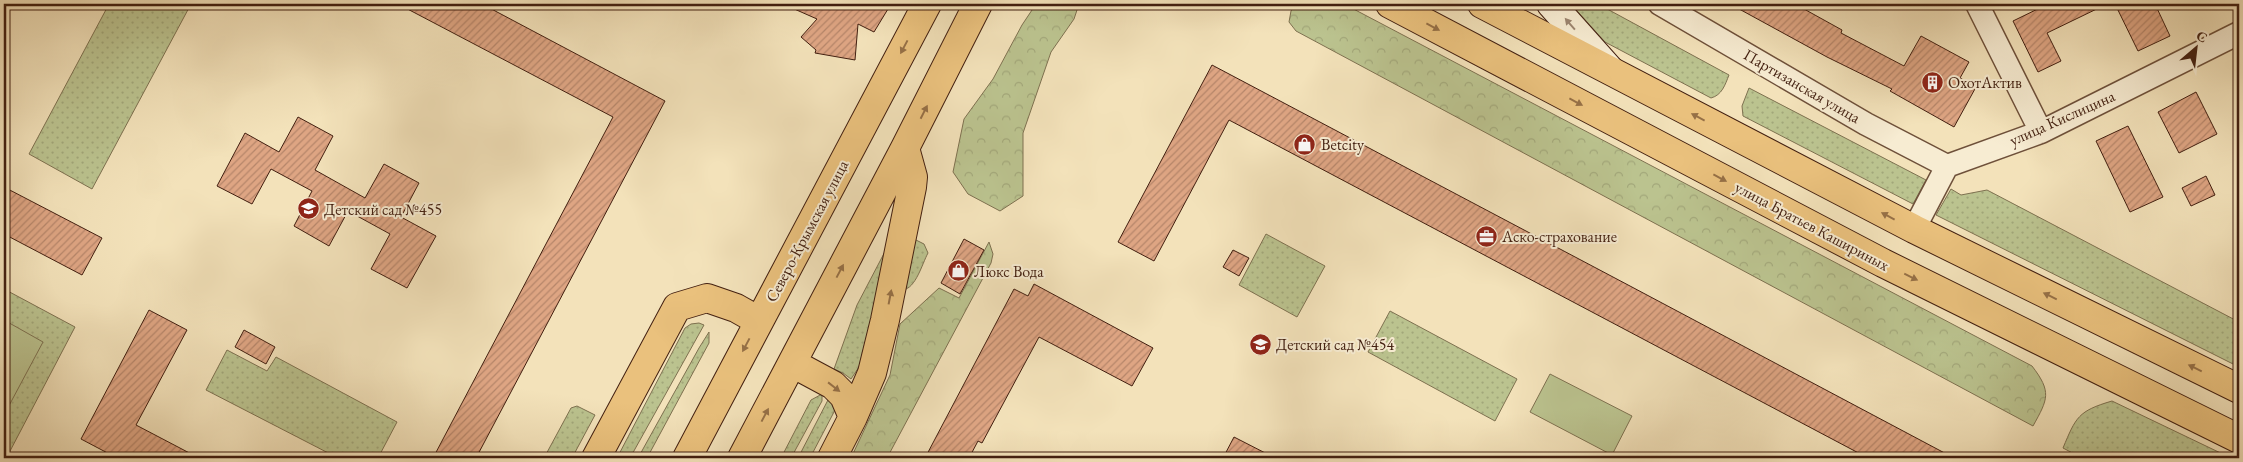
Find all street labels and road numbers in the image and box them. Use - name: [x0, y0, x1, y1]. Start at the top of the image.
- street label: Партизанская улица: [1740, 44, 1865, 128]
- street label: улица Кислицина: [2006, 85, 2119, 151]
- street label: Северо-Крымская улица: [761, 156, 854, 306]
- street label: улица Братьев Кашириных: [1731, 176, 1893, 276]

